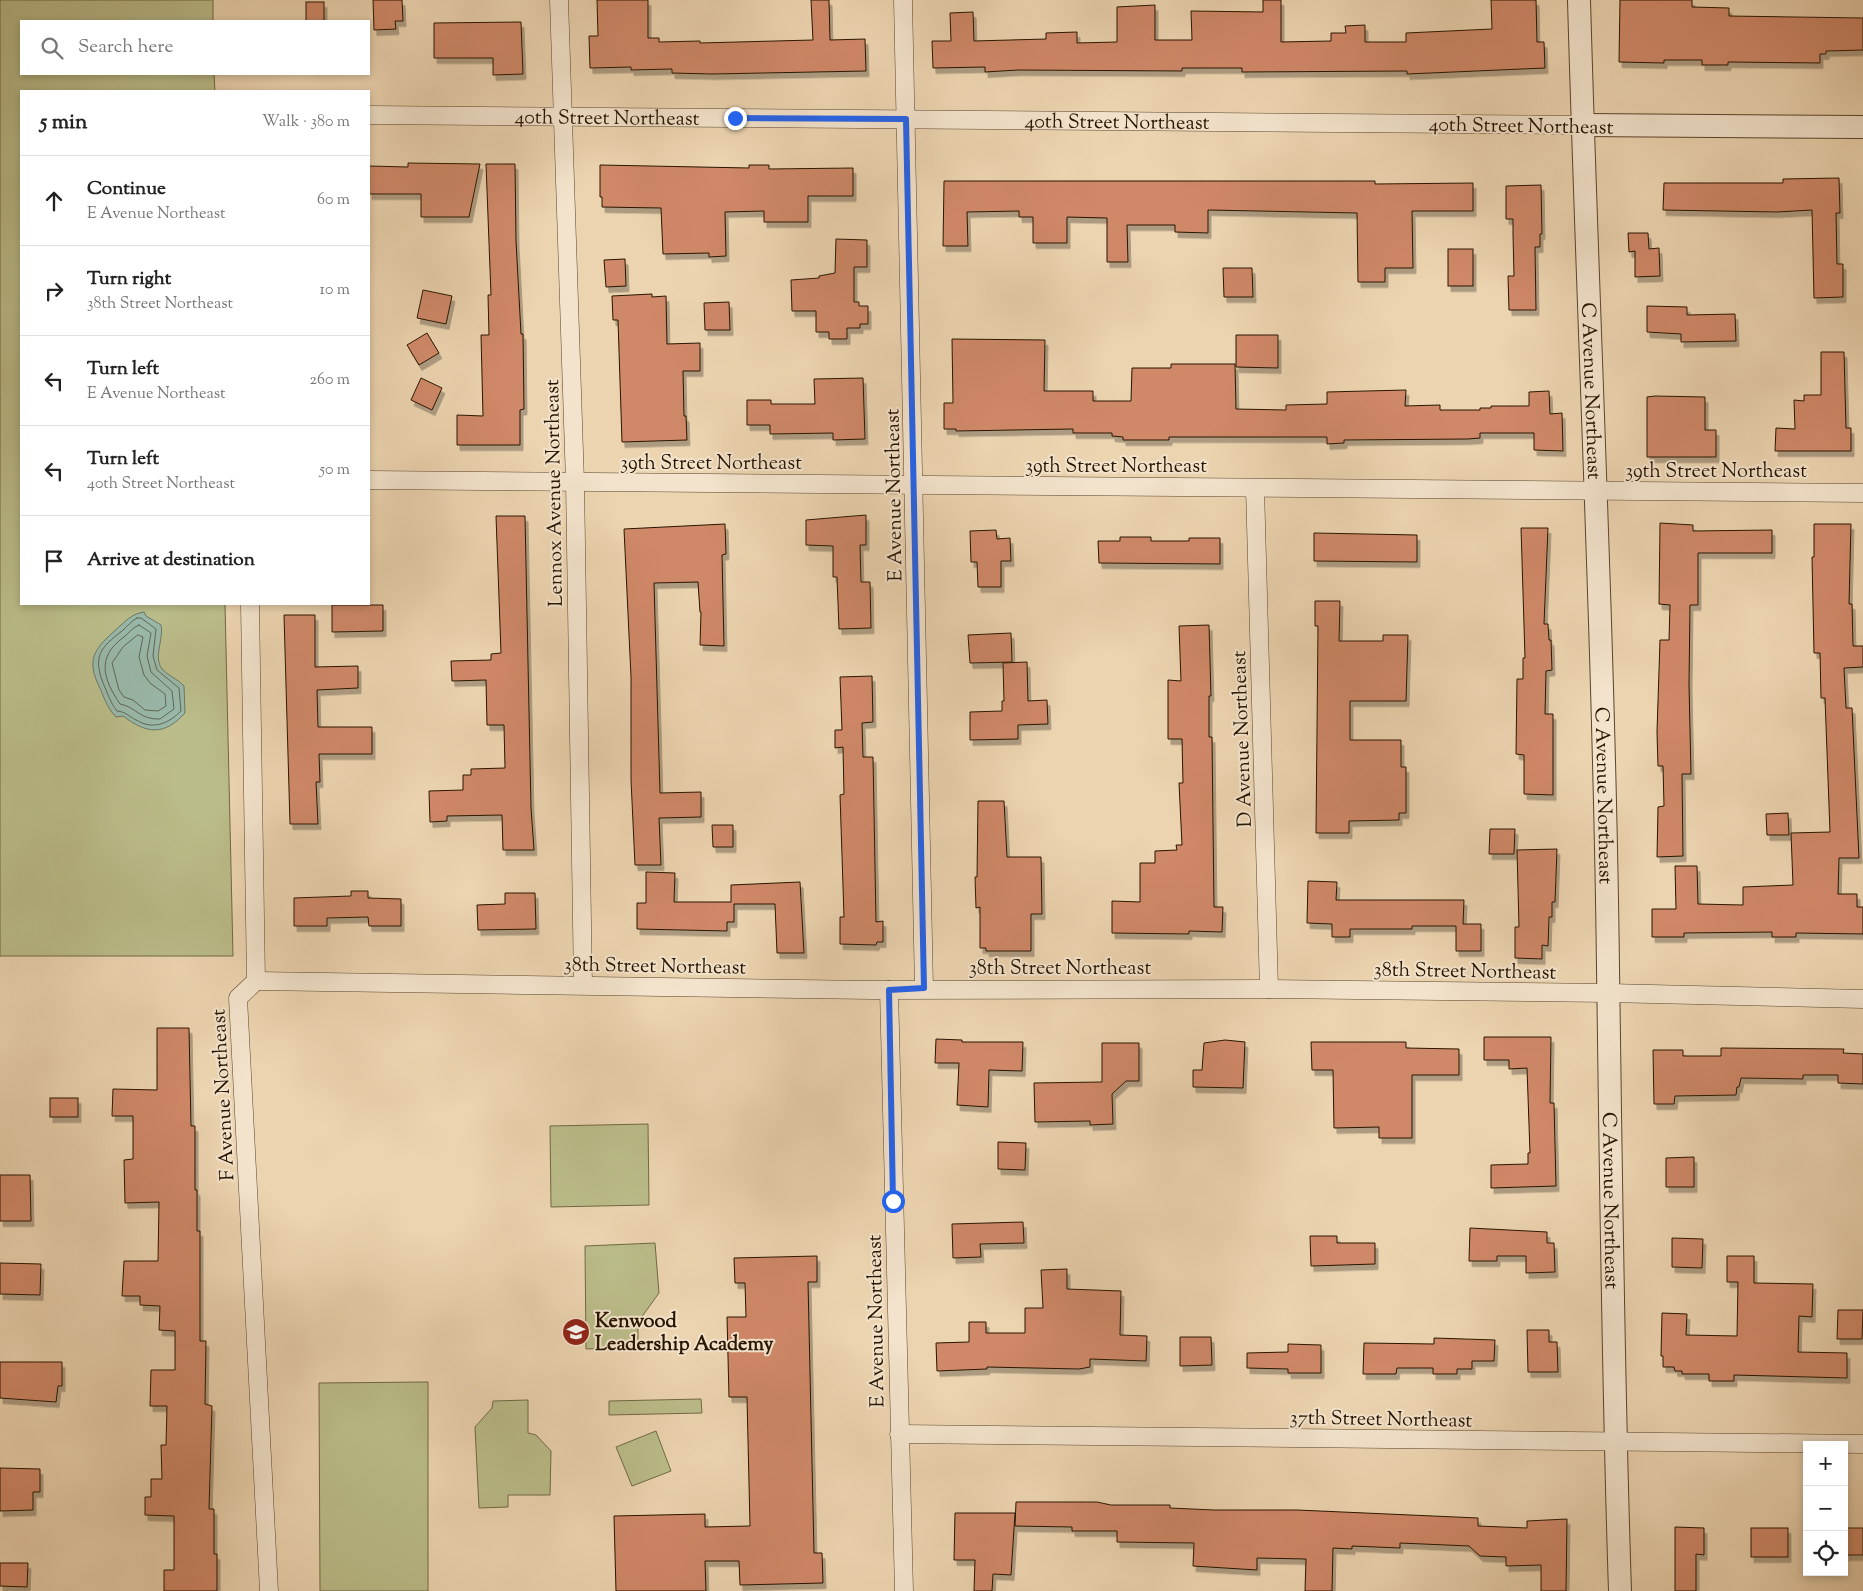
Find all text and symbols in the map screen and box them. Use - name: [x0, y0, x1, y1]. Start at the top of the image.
- search box: [20, 20, 370, 75]
- icon: search: [38, 34, 66, 62]
- text: Search here: [78, 34, 173, 61]
- street label: 40th Street Northeast: [514, 104, 700, 135]
- route end: [724, 107, 747, 130]
- text: 5 min: [40, 108, 87, 138]
- street label: 40th Street Northeast: [1024, 108, 1210, 139]
- text: Walk · 380 m: [262, 111, 350, 134]
- street label: 40th Street Northeast: [1428, 111, 1614, 144]
- text: Continue: [87, 176, 166, 203]
- icon: ahead: [40, 187, 68, 215]
- text: 60 m: [317, 189, 350, 212]
- text: E Avenue Northeast: [87, 203, 226, 226]
- text: Turn right: [87, 266, 171, 293]
- icon: right: [40, 277, 68, 305]
- text: 10 m: [320, 279, 350, 302]
- text: 38th Street Northeast: [87, 293, 233, 316]
- street label: C Avenue Northeast: [1572, 302, 1607, 480]
- text: Turn left: [87, 356, 159, 383]
- icon: left: [40, 367, 68, 395]
- text: 260 m: [309, 369, 350, 392]
- street label: Lennox Avenue Northeast: [539, 379, 572, 607]
- text: E Avenue Northeast: [87, 383, 226, 406]
- street label: E Avenue Northeast: [879, 408, 912, 582]
- text: Turn left: [87, 446, 159, 473]
- street label: 39th Street Northeast: [620, 450, 802, 479]
- street label: 39th Street Northeast: [1025, 453, 1207, 482]
- icon: left: [40, 457, 68, 485]
- street label: 39th Street Northeast: [1625, 458, 1807, 487]
- text: 50 m: [319, 459, 350, 482]
- text: 40th Street Northeast: [87, 473, 235, 496]
- icon: arrive: [40, 547, 68, 575]
- text: Arrive at destination: [87, 547, 255, 574]
- street label: D Avenue Northeast: [1226, 650, 1261, 828]
- street label: C Avenue Northeast: [1586, 707, 1619, 885]
- street label: 38th Street Northeast: [563, 951, 747, 984]
- street label: 38th Street Northeast: [969, 955, 1151, 984]
- street label: 38th Street Northeast: [1373, 956, 1557, 989]
- street label: F Avenue Northeast: [206, 1008, 243, 1182]
- street label: C Avenue Northeast: [1593, 1112, 1625, 1290]
- route start: [882, 1190, 905, 1213]
- street label: E Avenue Northeast: [861, 1234, 894, 1408]
- place label: Kenwood Leadership Academy: [595, 1308, 773, 1360]
- school or university icon: Kenwood Leadership Academy: [561, 1317, 591, 1347]
- street label: 37th Street Northeast: [1289, 1404, 1473, 1437]
- map controls: [1803, 1441, 1848, 1576]
- button: +: [1803, 1441, 1848, 1486]
- button: −: [1803, 1486, 1848, 1531]
- button: locate: [1803, 1531, 1848, 1576]

